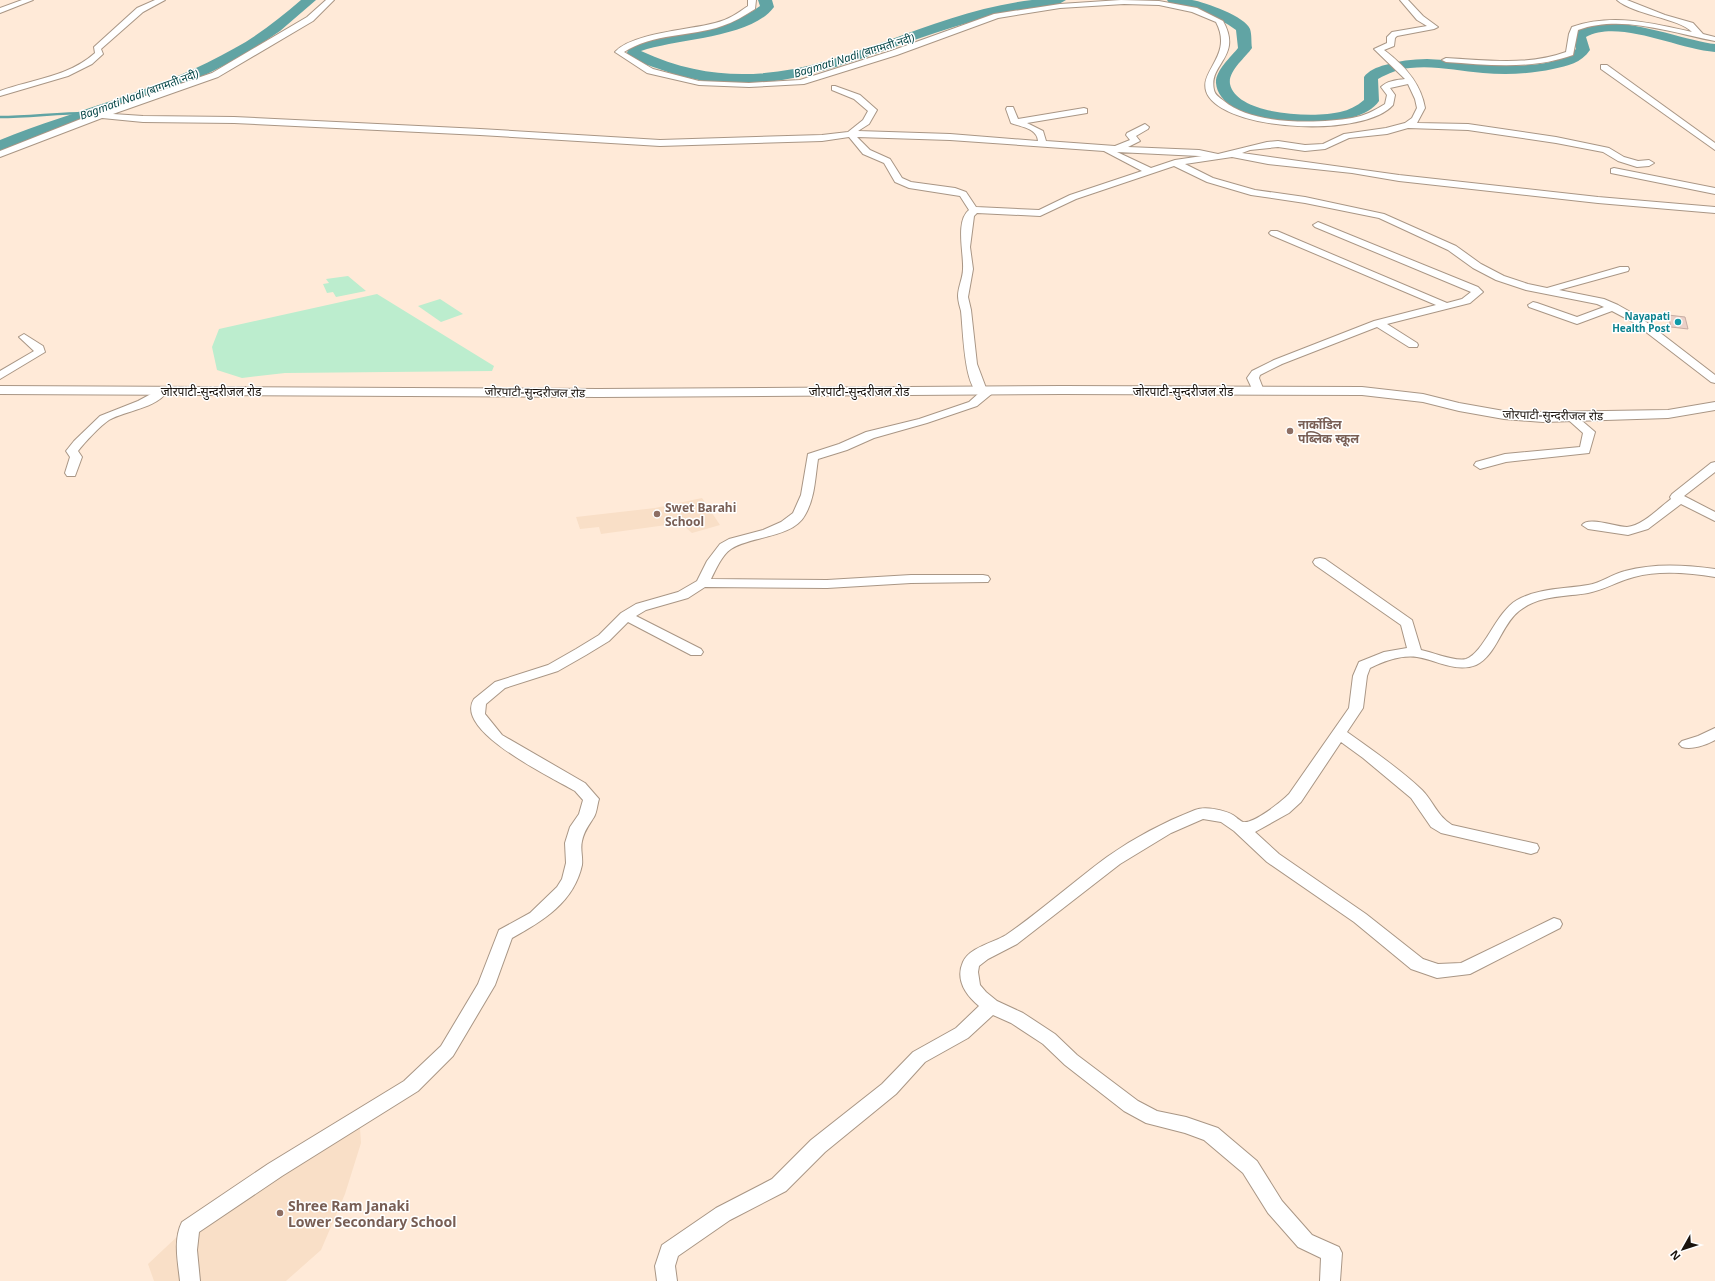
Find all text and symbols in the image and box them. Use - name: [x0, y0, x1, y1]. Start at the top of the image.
- water label: Bagmati Nadi (बागमती नदी): [792, 29, 916, 81]
- water label: Bagmati Nadi (बागमती नदी): [77, 65, 201, 123]
- place label: Nayapati Health Post: [1612, 309, 1671, 335]
- marker: Nayapati Health Post: [1673, 317, 1683, 327]
- street label: जोरपाटी-सुन्दरीजल रोड: [161, 383, 262, 400]
- street label: जोरपाटी-सुन्दरीजल रोड: [485, 383, 586, 401]
- street label: जोरपाटी-सुन्दरीजल रोड: [809, 383, 910, 400]
- street label: जोरपाटी-सुन्दरीजल रोड: [1133, 383, 1234, 400]
- street label: जोरपाटी-सुन्दरीजल रोड: [1503, 406, 1604, 424]
- place label: नार्कोडिल पब्लिक स्कूल: [1298, 416, 1360, 447]
- marker: नार्कोडिल पब्लिक स्कूल: [1285, 426, 1295, 436]
- place label: Swet Barahi School: [665, 499, 736, 530]
- marker: Swet Barahi School: [652, 509, 662, 519]
- place label: Shree Ram Janaki Lower Secondary School: [288, 1196, 457, 1231]
- marker: Shree Ram Janaki Lower Secondary School: [275, 1208, 285, 1218]
- north arrow: [1663, 1229, 1703, 1269]
- text: N: [1666, 1247, 1683, 1264]

